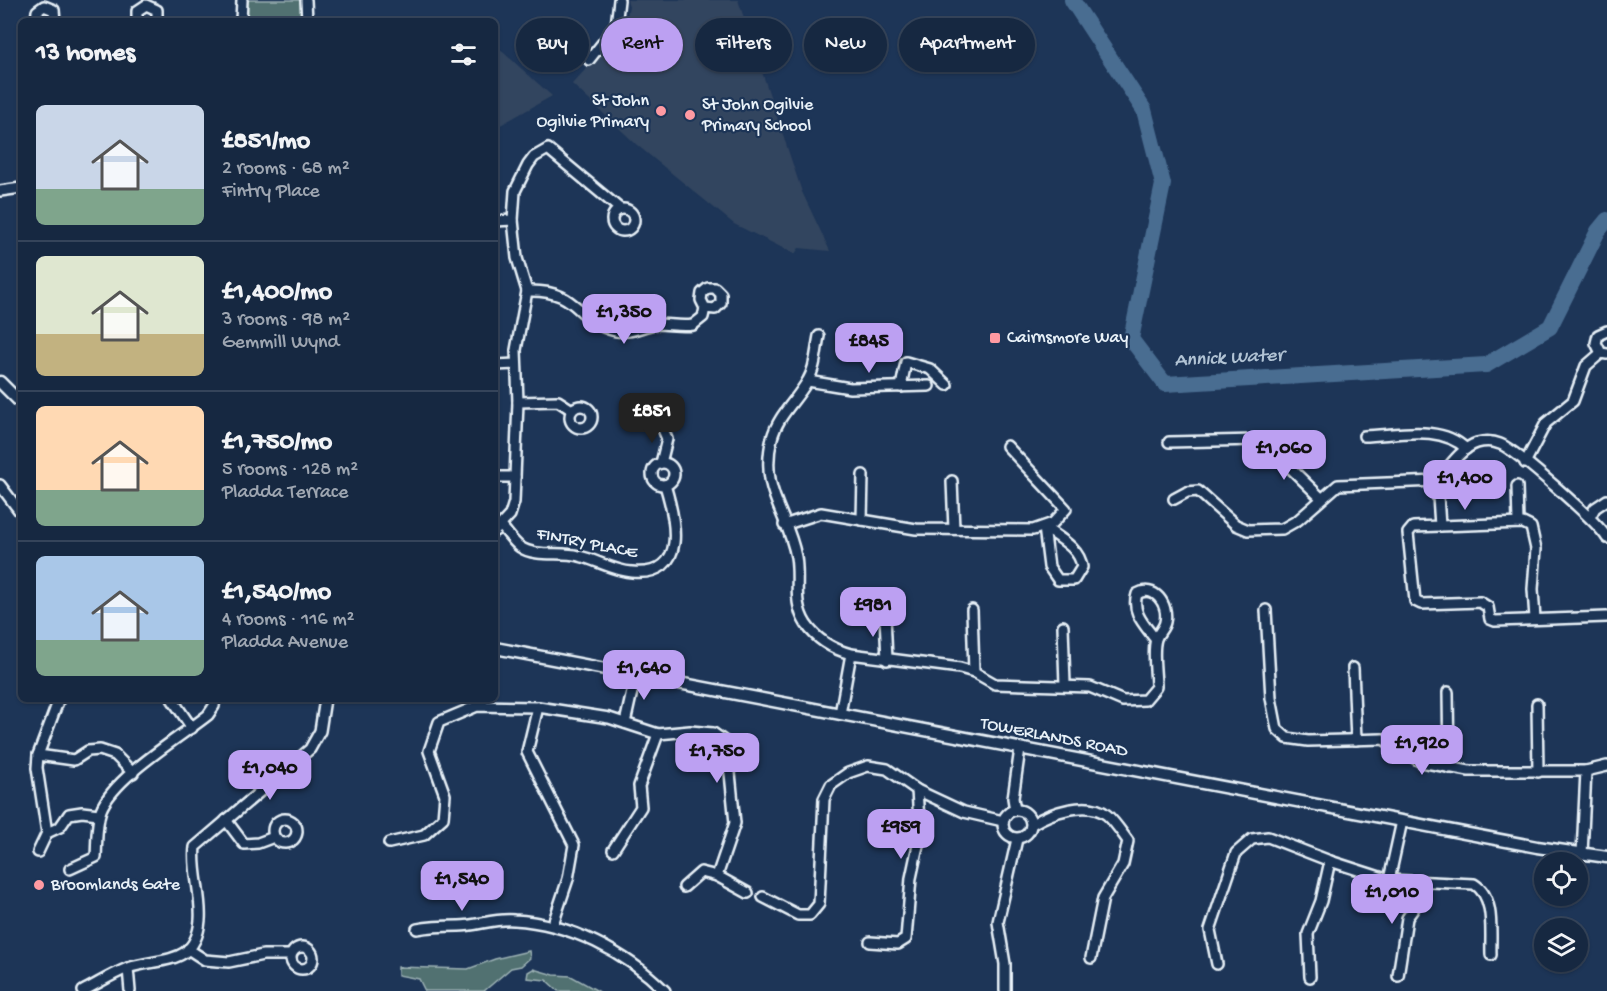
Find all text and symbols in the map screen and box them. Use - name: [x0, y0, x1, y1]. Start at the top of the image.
- chip: Buy: [516, 18, 589, 72]
- chip: Rent: [601, 18, 683, 72]
- chip: Filters: [695, 18, 792, 72]
- chip: New: [804, 18, 887, 72]
- chip: Apartment: [899, 18, 1035, 72]
- icon: filters: [447, 38, 480, 71]
- text: 13 homes: [36, 39, 135, 70]
- place label: St John Ogilvie Primary: [536, 91, 649, 133]
- place label: St John Ogilvie Primary School: [701, 95, 814, 137]
- marker: St John Ogilvie Primary: [654, 104, 668, 118]
- marker: St John Ogilvie Primary School: [683, 108, 697, 122]
- text: £851/mo: [222, 127, 310, 158]
- icon: home: [84, 129, 156, 201]
- text: 2 rooms · 68 m²: [222, 158, 350, 181]
- text: Fintry Place: [222, 181, 320, 204]
- text: £1,400/mo: [222, 278, 332, 309]
- icon: home: [84, 280, 156, 352]
- pin: £1,350: [575, 294, 673, 345]
- text: £1,350: [596, 302, 652, 325]
- text: 3 rooms · 98 m²: [222, 309, 350, 332]
- pin: £845: [833, 323, 905, 374]
- place label: Cairnsmore Way: [1007, 328, 1129, 349]
- text: £845: [849, 331, 889, 354]
- marker: Cairnsmore Way: [988, 331, 1002, 345]
- text: Gemmill Wynd: [222, 332, 339, 355]
- water label: Annick Water: [1174, 344, 1288, 373]
- pin: £851: [616, 393, 688, 444]
- text: £851: [633, 401, 671, 424]
- text: £1,750/mo: [222, 428, 332, 459]
- icon: home: [84, 430, 156, 502]
- pin: £1,060: [1235, 430, 1333, 481]
- text: £1,060: [1256, 438, 1312, 461]
- text: 5 rooms · 128 m²: [222, 459, 358, 482]
- pin: £1,400: [1416, 460, 1514, 511]
- text: £1,400: [1437, 468, 1493, 491]
- text: Pladda Terrace: [222, 482, 348, 505]
- street label: FINTRY PLACE: [534, 524, 640, 564]
- text: £1,540/mo: [222, 578, 331, 609]
- icon: home: [84, 580, 156, 652]
- pin: £981: [837, 587, 909, 638]
- text: £981: [854, 595, 892, 618]
- text: 4 rooms · 116 m²: [222, 609, 355, 632]
- text: Pladda Avenue: [222, 632, 348, 655]
- pin: £1,640: [595, 650, 693, 701]
- text: £1,640: [617, 658, 671, 681]
- street label: TOWERLANDS ROAD: [978, 713, 1130, 763]
- pin: £1,920: [1373, 725, 1471, 776]
- pin: £1,750: [668, 733, 766, 784]
- text: £1,920: [1395, 733, 1449, 756]
- text: £1,750: [689, 741, 745, 764]
- pin: £1,040: [221, 750, 319, 801]
- text: £1,040: [242, 758, 298, 781]
- pin: £959: [865, 809, 937, 860]
- text: £959: [881, 817, 921, 840]
- map controls: [1534, 852, 1588, 972]
- button: locate: [1534, 852, 1588, 906]
- pin: £1,540: [413, 861, 511, 912]
- text: £1,540: [435, 869, 489, 892]
- pin: £1,010: [1343, 874, 1441, 925]
- place label: Broomlands Gate: [50, 875, 181, 896]
- marker: Broomlands Gate: [32, 878, 46, 892]
- text: £1,010: [1365, 882, 1419, 905]
- button: layers: [1534, 918, 1588, 972]

